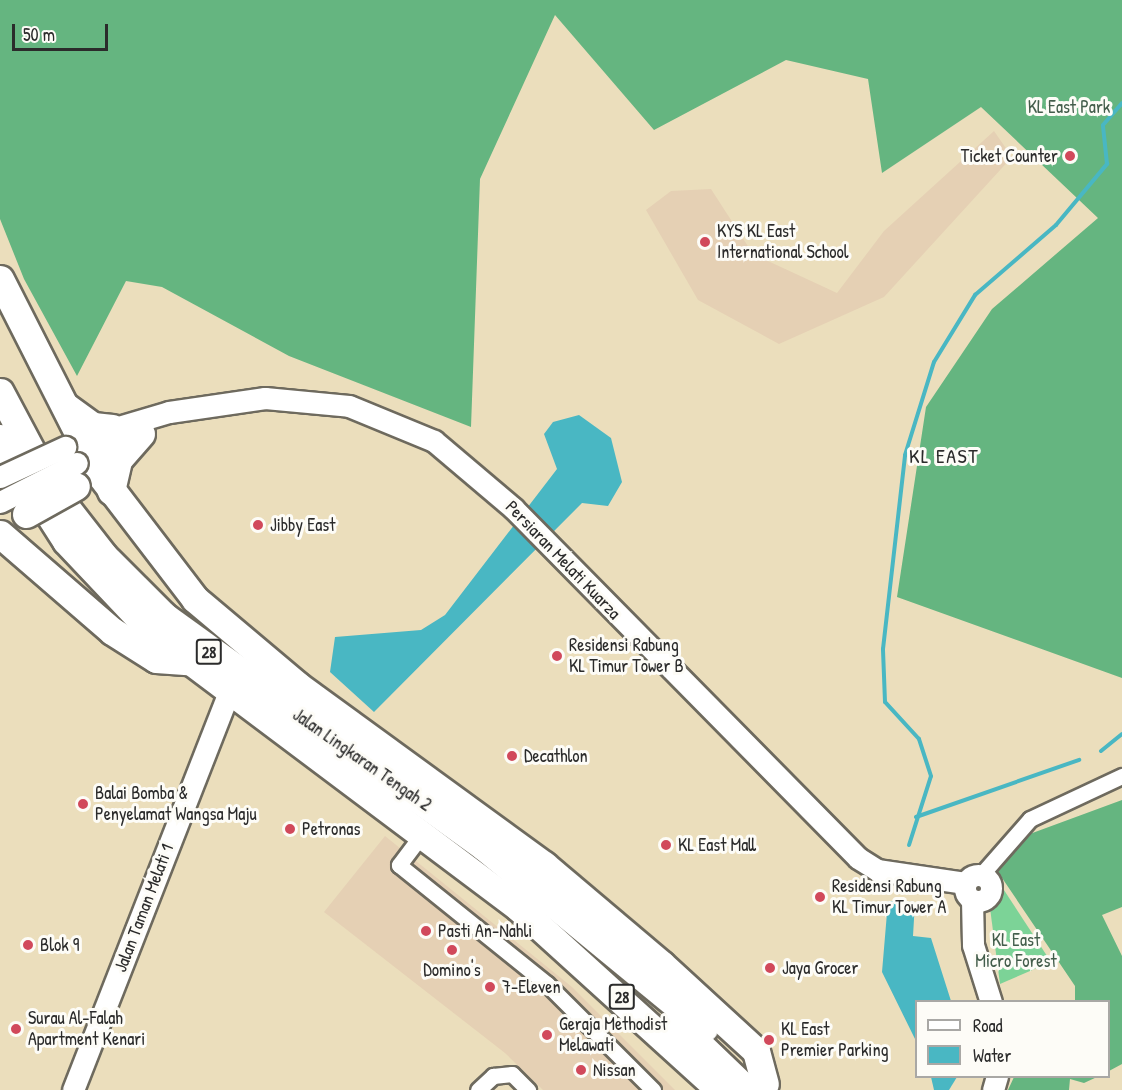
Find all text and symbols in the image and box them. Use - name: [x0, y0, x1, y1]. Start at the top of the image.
- scale bar: [15, 12, 111, 50]
- text: 50 m: [23, 22, 55, 47]
- park label: KL East Park: [1028, 96, 1110, 118]
- place label: Ticket Counter: [961, 145, 1058, 167]
- marker: Ticket Counter: [1063, 149, 1077, 163]
- place label: KYS KL East International School: [717, 221, 849, 264]
- marker: KYS KL East International School: [698, 235, 712, 249]
- district label: KL EAST: [909, 443, 979, 467]
- street label: Persiaran Melati Kuarza: [501, 496, 625, 624]
- place label: Jibby East: [270, 514, 335, 536]
- marker: Jibby East: [251, 518, 265, 532]
- place label: Residensi Rabung KL Timur Tower B: [569, 635, 684, 678]
- road number: 28: [196, 639, 222, 665]
- marker: Residensi Rabung KL Timur Tower B: [550, 649, 564, 663]
- street label: Jalan Lingkaran Tengah 2: [288, 704, 436, 816]
- place label: Decathlon: [524, 745, 588, 767]
- marker: Decathlon: [505, 749, 519, 763]
- place label: Balai Bomba & Penyelamat Wangsa Maju: [95, 783, 257, 826]
- marker: Balai Bomba & Penyelamat Wangsa Maju: [76, 797, 90, 811]
- place label: Petronas: [302, 818, 360, 840]
- marker: Petronas: [283, 822, 297, 836]
- place label: KL East Mall: [678, 834, 756, 856]
- marker: KL East Mall: [659, 838, 673, 852]
- street label: Jalan Taman Melati 1: [110, 841, 178, 975]
- place label: Residensi Rabung KL Timur Tower A: [832, 876, 946, 918]
- marker: Residensi Rabung KL Timur Tower A: [813, 890, 827, 904]
- place label: Pasti An-Nahli: [438, 920, 532, 942]
- marker: Pasti An-Nahli: [419, 924, 433, 938]
- park label: KL East Micro Forest: [975, 930, 1057, 972]
- place label: Blok 9: [40, 934, 79, 956]
- marker: Blok 9: [21, 938, 35, 952]
- marker: Domino's: [445, 943, 459, 957]
- place label: Jaya Grocer: [782, 957, 858, 979]
- place label: Domino's: [423, 959, 481, 981]
- marker: Jaya Grocer: [763, 961, 777, 975]
- place label: 7-Eleven: [502, 976, 561, 998]
- marker: 7-Eleven: [483, 980, 497, 994]
- road number: 28: [608, 984, 636, 1010]
- legend: [915, 1000, 1110, 1078]
- place label: Surau Al-Falah Apartment Kenari: [28, 1008, 145, 1050]
- text: Road: [973, 1013, 1003, 1038]
- place label: Geraja Methodist Melawati: [559, 1014, 667, 1056]
- place label: KL East Premier Parking: [781, 1019, 889, 1062]
- marker: Surau Al-Falah Apartment Kenari: [9, 1022, 23, 1036]
- marker: Geraja Methodist Melawati: [540, 1028, 554, 1042]
- marker: KL East Premier Parking: [762, 1033, 776, 1047]
- text: Water: [973, 1043, 1011, 1068]
- place label: Nissan: [593, 1059, 636, 1081]
- marker: Nissan: [574, 1063, 588, 1077]

